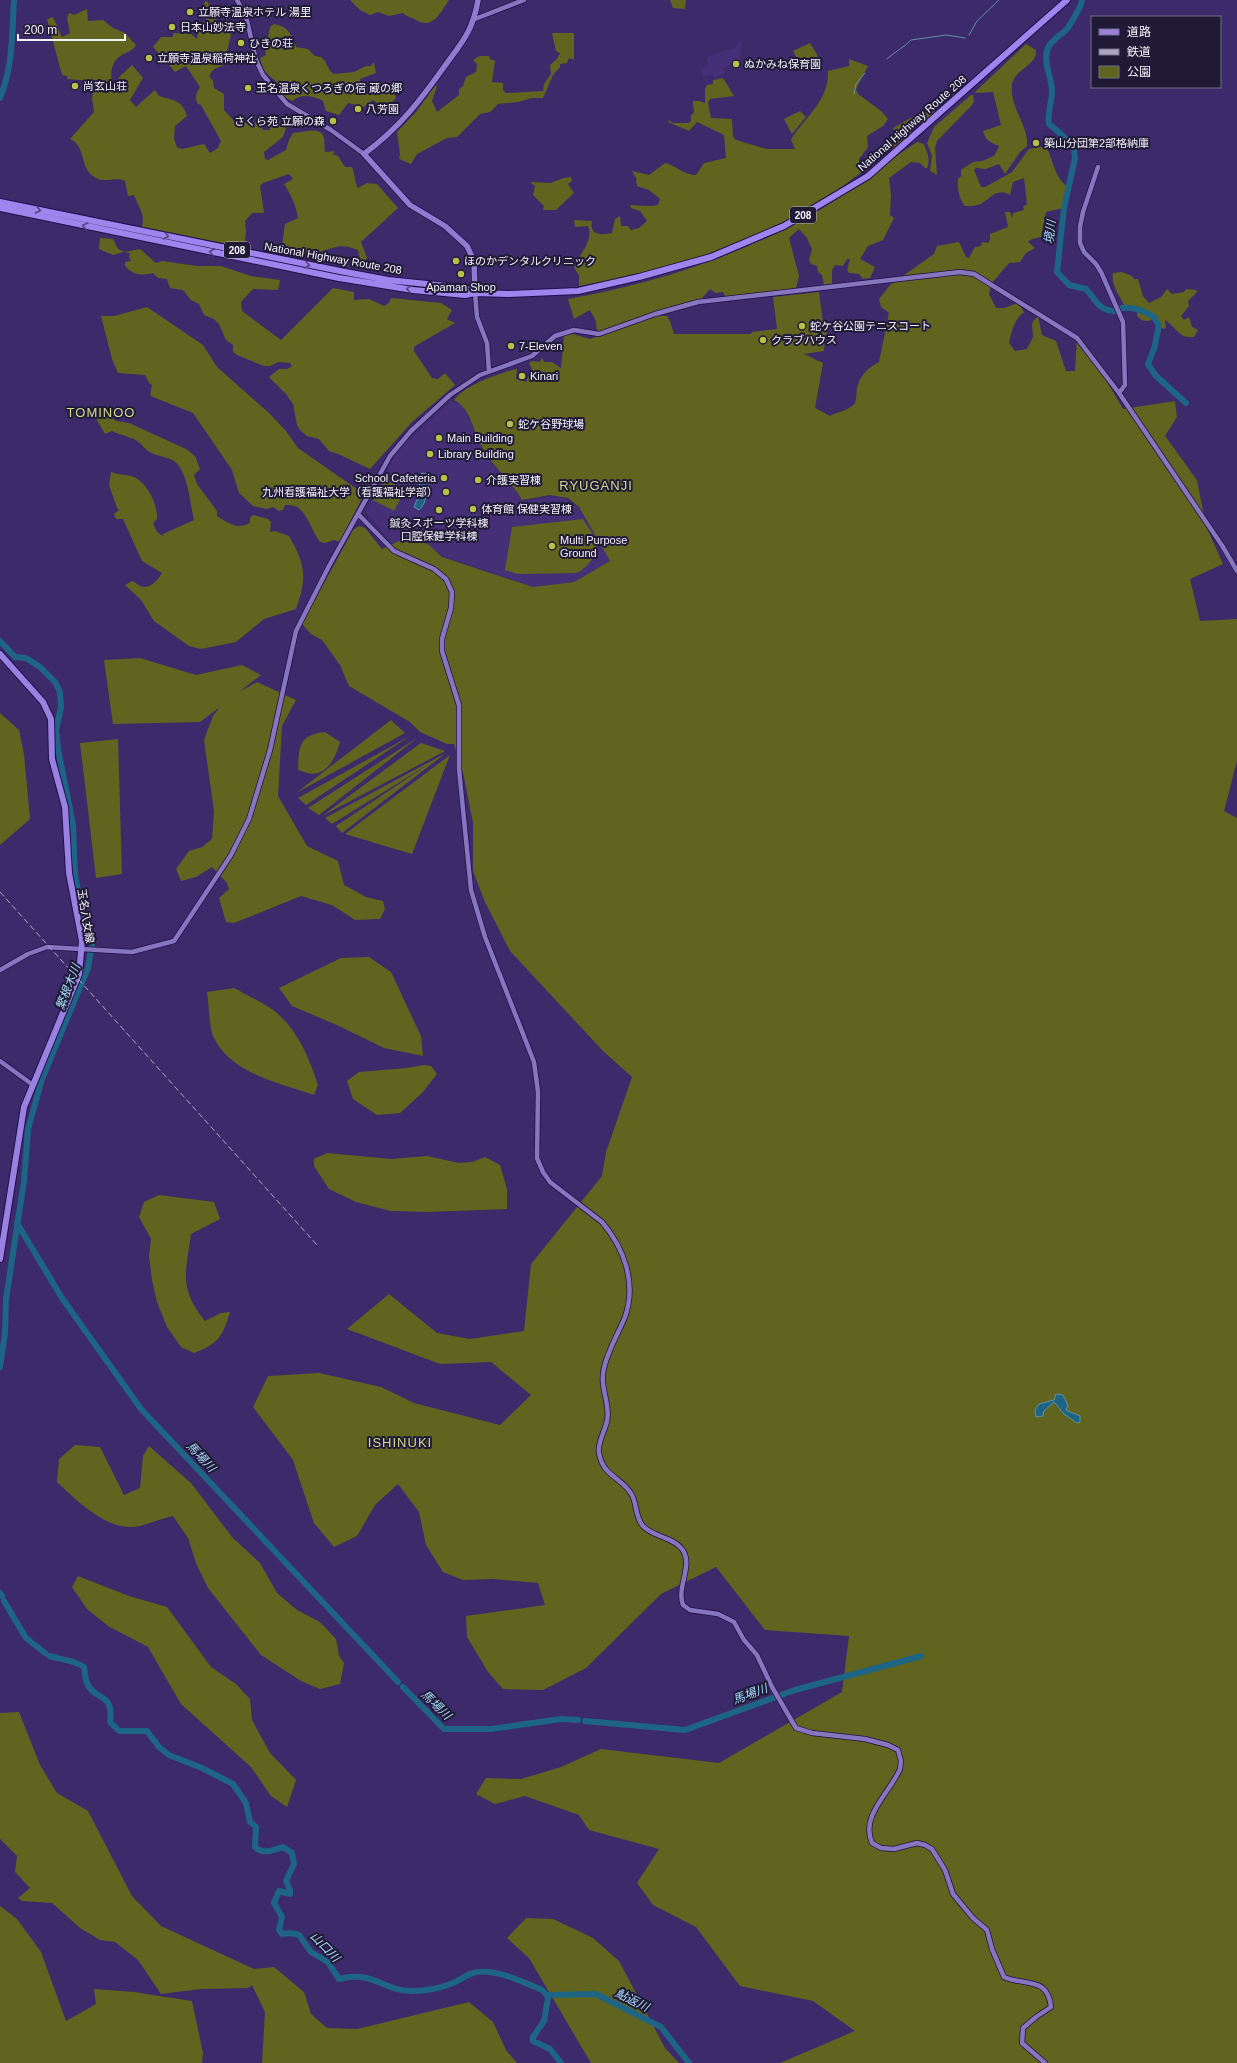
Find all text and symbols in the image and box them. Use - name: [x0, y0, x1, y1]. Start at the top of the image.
- place label: 立願寺温泉ホテル 湯里: [198, 6, 311, 18]
- marker: 立願寺温泉ホテル 湯里: [185, 7, 195, 17]
- scale bar: [18, 16, 125, 42]
- legend: [1091, 16, 1221, 88]
- place label: 日本山妙法寺: [180, 21, 246, 33]
- marker: 日本山妙法寺: [167, 22, 177, 32]
- text: 200 m: [24, 23, 57, 37]
- text: 道路: [1127, 25, 1151, 39]
- place label: ひきの荘: [249, 37, 293, 49]
- marker: ひきの荘: [236, 38, 246, 48]
- text: 鉄道: [1127, 45, 1151, 59]
- place label: 立願寺温泉稲荷神社: [157, 52, 256, 64]
- marker: 立願寺温泉稲荷神社: [144, 53, 154, 63]
- place label: ぬかみね保育園: [744, 58, 821, 70]
- marker: ぬかみね保育園: [731, 59, 741, 69]
- text: 公園: [1127, 65, 1151, 79]
- street label: National Highway Route 208: [855, 73, 969, 173]
- place label: 尚玄山荘: [83, 80, 127, 92]
- marker: 尚玄山荘: [70, 81, 80, 91]
- place label: 玉名温泉くつろぎの宿 蔵の郷: [256, 82, 402, 94]
- marker: 玉名温泉くつろぎの宿 蔵の郷: [243, 83, 253, 93]
- place label: 八芳園: [366, 103, 399, 115]
- marker: 八芳園: [353, 104, 363, 114]
- place label: さくら苑 立願の森: [234, 115, 325, 127]
- marker: さくら苑 立願の森: [328, 116, 338, 126]
- place label: 築山分団第2部格納庫: [1044, 137, 1149, 149]
- marker: 築山分団第2部格納庫: [1031, 138, 1041, 148]
- one-way arrow: [35, 205, 41, 213]
- road number: 208: [790, 207, 816, 223]
- water label: 境川: [1042, 217, 1059, 245]
- one-way arrow: [82, 222, 88, 230]
- one-way arrow: [162, 231, 169, 239]
- street label: National Highway Route 208: [263, 240, 403, 276]
- road number: 208: [224, 242, 250, 258]
- one-way arrow: [209, 248, 215, 256]
- place label: ほのかデンタルクリニック: [464, 255, 596, 267]
- marker: ほのかデンタルクリニック: [451, 256, 461, 266]
- one-way arrow: [303, 260, 310, 268]
- marker: Apaman Shop: [456, 269, 466, 279]
- place label: Apaman Shop: [426, 281, 496, 293]
- one-way arrow: [405, 285, 412, 294]
- place label: 蛇ケ谷公園テニスコート: [810, 320, 931, 332]
- marker: 蛇ケ谷公園テニスコート: [797, 321, 807, 331]
- place label: クラブハウス: [771, 334, 837, 346]
- marker: クラブハウス: [758, 335, 768, 345]
- place label: 7-Eleven: [519, 340, 562, 352]
- marker: 7-Eleven: [506, 341, 516, 351]
- place label: Kinari: [530, 370, 558, 382]
- marker: Kinari: [517, 371, 527, 381]
- district label: TOMINOO: [67, 405, 135, 420]
- place label: 蛇ケ谷野球場: [518, 418, 584, 430]
- marker: 蛇ケ谷野球場: [505, 419, 515, 429]
- place label: Main Building: [447, 432, 513, 444]
- marker: Main Building: [434, 433, 444, 443]
- place label: Library Building: [438, 448, 514, 460]
- marker: Library Building: [425, 449, 435, 459]
- place label: School Cafeteria: [355, 472, 437, 484]
- marker: School Cafeteria: [439, 473, 449, 483]
- place label: 介護実習棟: [486, 474, 541, 486]
- marker: 介護実習棟: [473, 475, 483, 485]
- district label: RYUGANJI: [559, 478, 633, 493]
- place label: 九州看護福祉大学（看護福祉学部）: [262, 486, 438, 498]
- marker: 九州看護福祉大学（看護福祉学部）: [441, 487, 451, 497]
- place label: 体育館 保健実習棟: [481, 503, 572, 515]
- marker: 体育館 保健実習棟: [468, 504, 478, 514]
- marker: 鍼灸スポーツ学科棟 口腔保健学科棟: [434, 505, 444, 515]
- place label: 鍼灸スポーツ学科棟 口腔保健学科棟: [390, 517, 488, 542]
- place label: Multi Purpose Ground: [560, 534, 627, 559]
- marker: Multi Purpose Ground: [547, 541, 557, 551]
- street label: 玉名八女線: [76, 888, 96, 944]
- water label: 繁根木川: [53, 960, 84, 1012]
- district label: ISHINUKI: [368, 1435, 432, 1450]
- water label: 馬場川: [184, 1439, 220, 1476]
- water label: 馬場川: [731, 1681, 771, 1707]
- water label: 馬場川: [418, 1687, 455, 1724]
- water label: 山口川: [307, 1929, 344, 1966]
- water label: 鮎返川: [613, 1986, 653, 2015]

